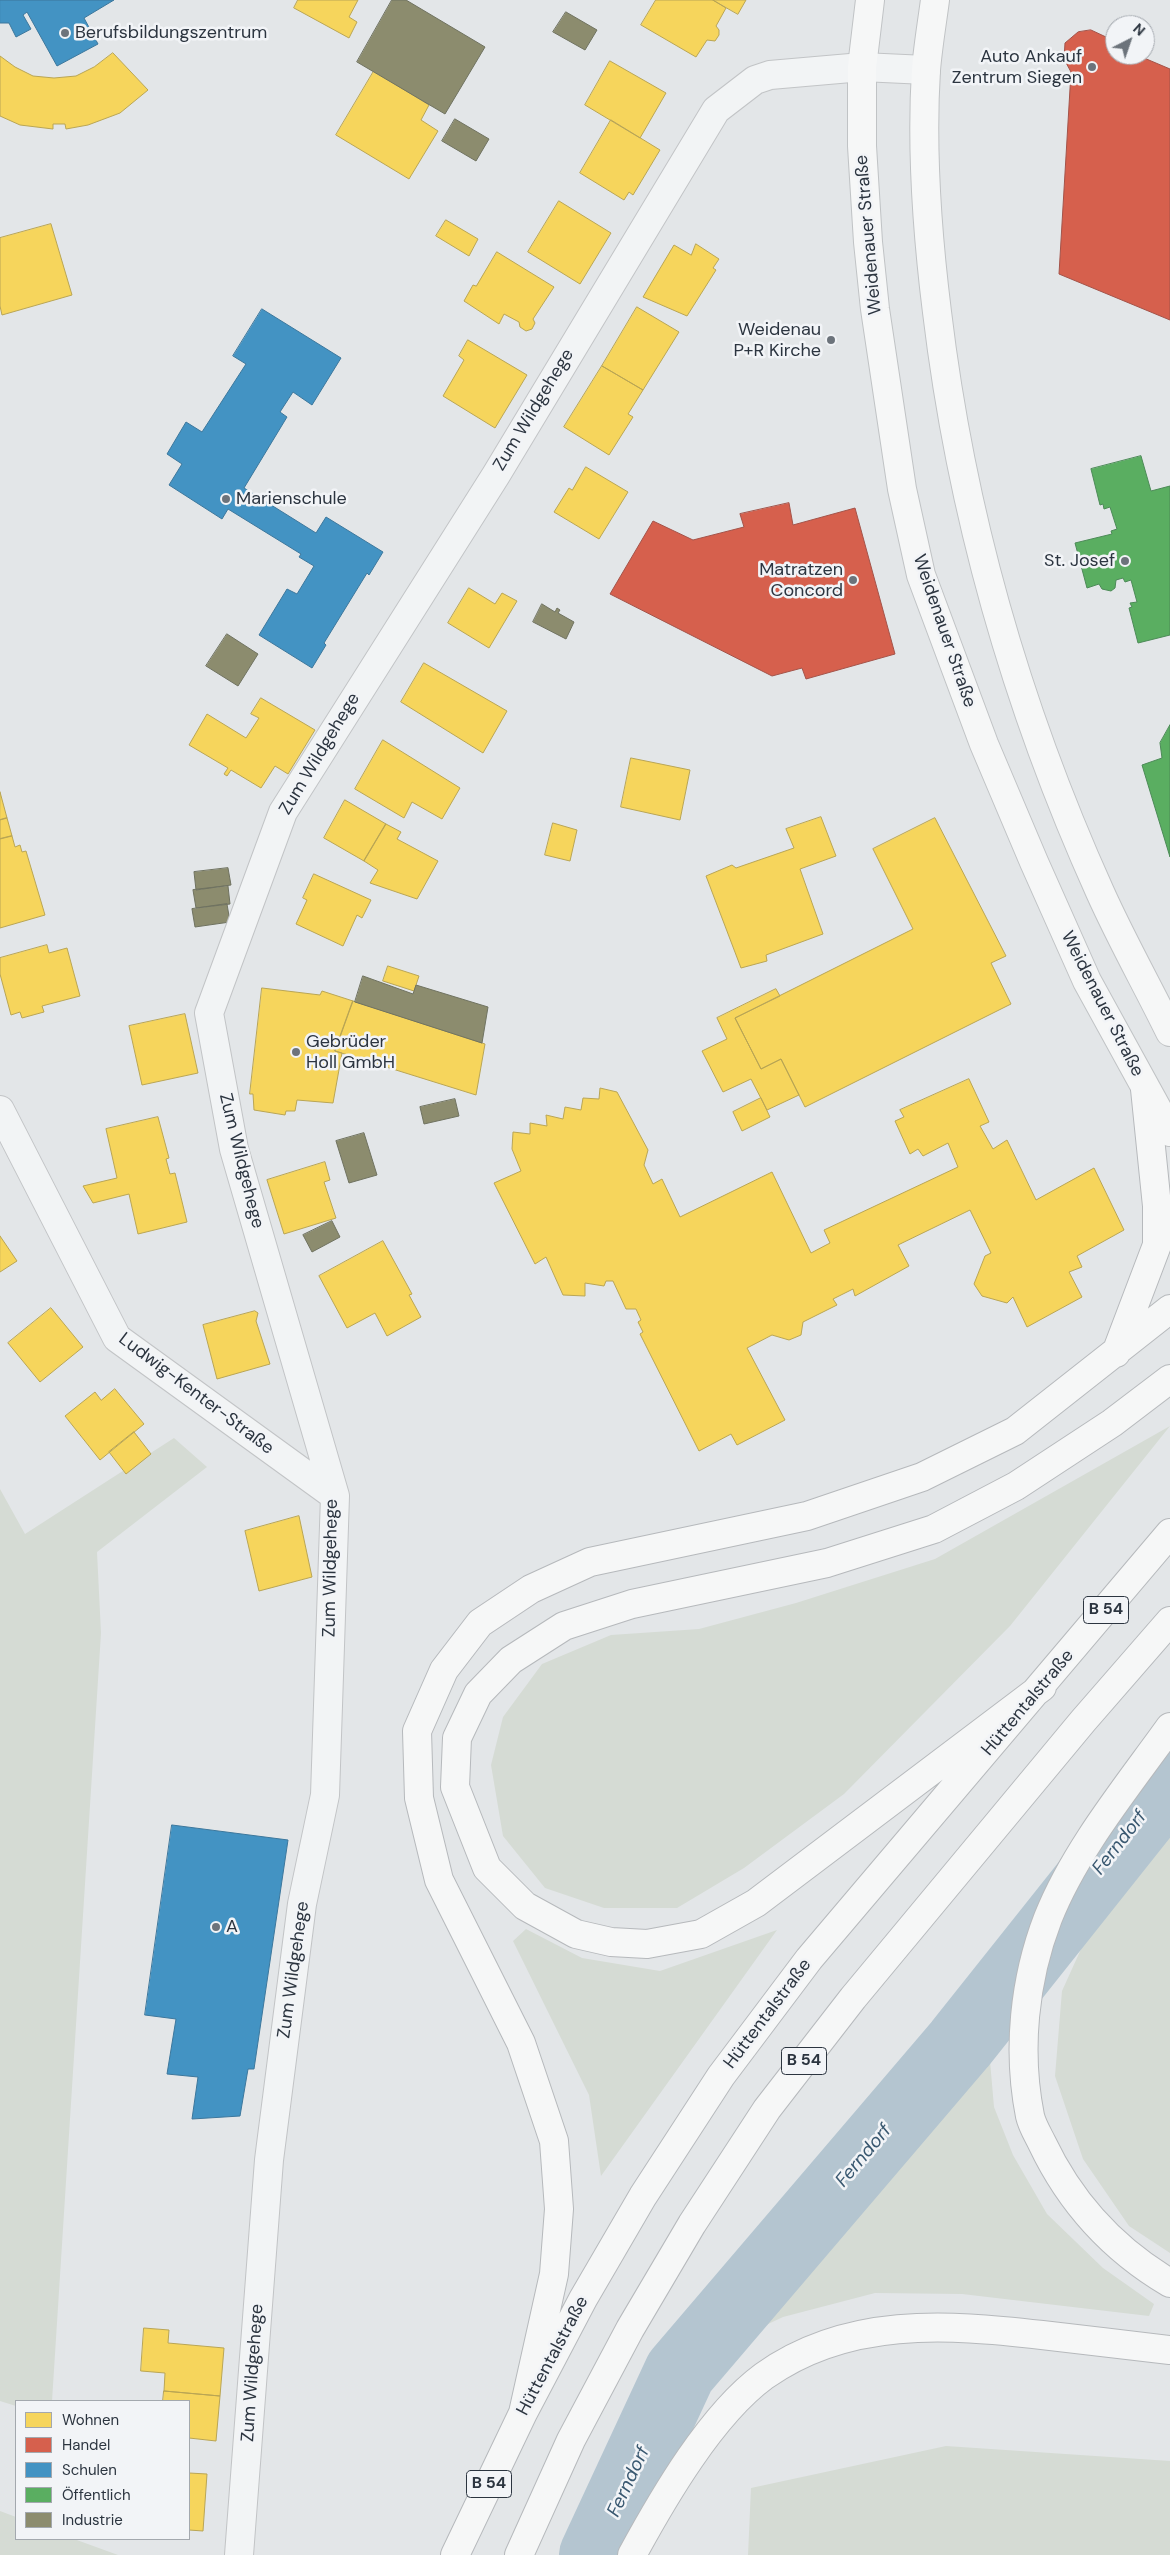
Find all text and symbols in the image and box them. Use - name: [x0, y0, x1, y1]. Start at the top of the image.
- north arrow: [1105, 15, 1155, 65]
- text: N: [1129, 19, 1149, 40]
- place label: Berufsbildungszentrum: [75, 22, 267, 44]
- marker: Berufsbildungszentrum: [59, 27, 71, 39]
- place label: Auto Ankauf Zentrum Siegen: [952, 46, 1082, 88]
- marker: Auto Ankauf Zentrum Siegen: [1086, 61, 1098, 73]
- street label: Weidenauer Straße: [851, 154, 887, 316]
- place label: Weidenau P+R Kirche: [733, 319, 821, 362]
- marker: Weidenau P+R Kirche: [825, 334, 837, 346]
- street label: Zum Wildgehege: [489, 345, 579, 475]
- place label: Marienschule: [236, 488, 347, 510]
- marker: Marienschule: [220, 493, 232, 505]
- place label: St. Josef: [1044, 550, 1115, 572]
- street label: Weidenauer Straße: [908, 552, 980, 710]
- marker: St. Josef: [1119, 555, 1131, 567]
- place label: Matratzen Concord: [759, 559, 843, 602]
- marker: Matratzen Concord: [847, 574, 859, 586]
- street label: Zum Wildgehege: [275, 689, 365, 819]
- street label: Weidenauer Straße: [1056, 928, 1148, 1080]
- place label: Gebrüder Holl GmbH: [306, 1031, 395, 1074]
- marker: Gebrüder Holl GmbH: [290, 1046, 302, 1058]
- street label: Zum Wildgehege: [214, 1091, 268, 1231]
- street label: Ludwig-Kenter-Straße: [114, 1329, 278, 1459]
- street label: Zum Wildgehege: [319, 1499, 343, 1637]
- road number: B 54: [1084, 1596, 1128, 1624]
- street label: Hüttentalstraße: [977, 1646, 1079, 1760]
- water label: Ferndorf: [1088, 1806, 1152, 1880]
- street label: Zum Wildgehege: [274, 1900, 314, 2040]
- place label: A: [226, 1916, 238, 1938]
- marker: A: [210, 1921, 222, 1933]
- street label: Hüttentalstraße: [720, 1955, 816, 2073]
- road number: B 54: [782, 2048, 826, 2074]
- water label: Ferndorf: [831, 2120, 897, 2192]
- street label: Hüttentalstraße: [513, 2293, 593, 2419]
- street label: Zum Wildgehege: [237, 2303, 269, 2443]
- legend: [15, 2400, 190, 2540]
- text: Wohnen: [62, 2410, 119, 2430]
- text: Handel: [62, 2435, 110, 2455]
- water label: Ferndorf: [603, 2443, 655, 2521]
- text: Schulen: [62, 2460, 117, 2480]
- road number: B 54: [466, 2470, 512, 2498]
- text: Öffentlich: [62, 2485, 131, 2505]
- text: Industrie: [62, 2510, 123, 2530]

